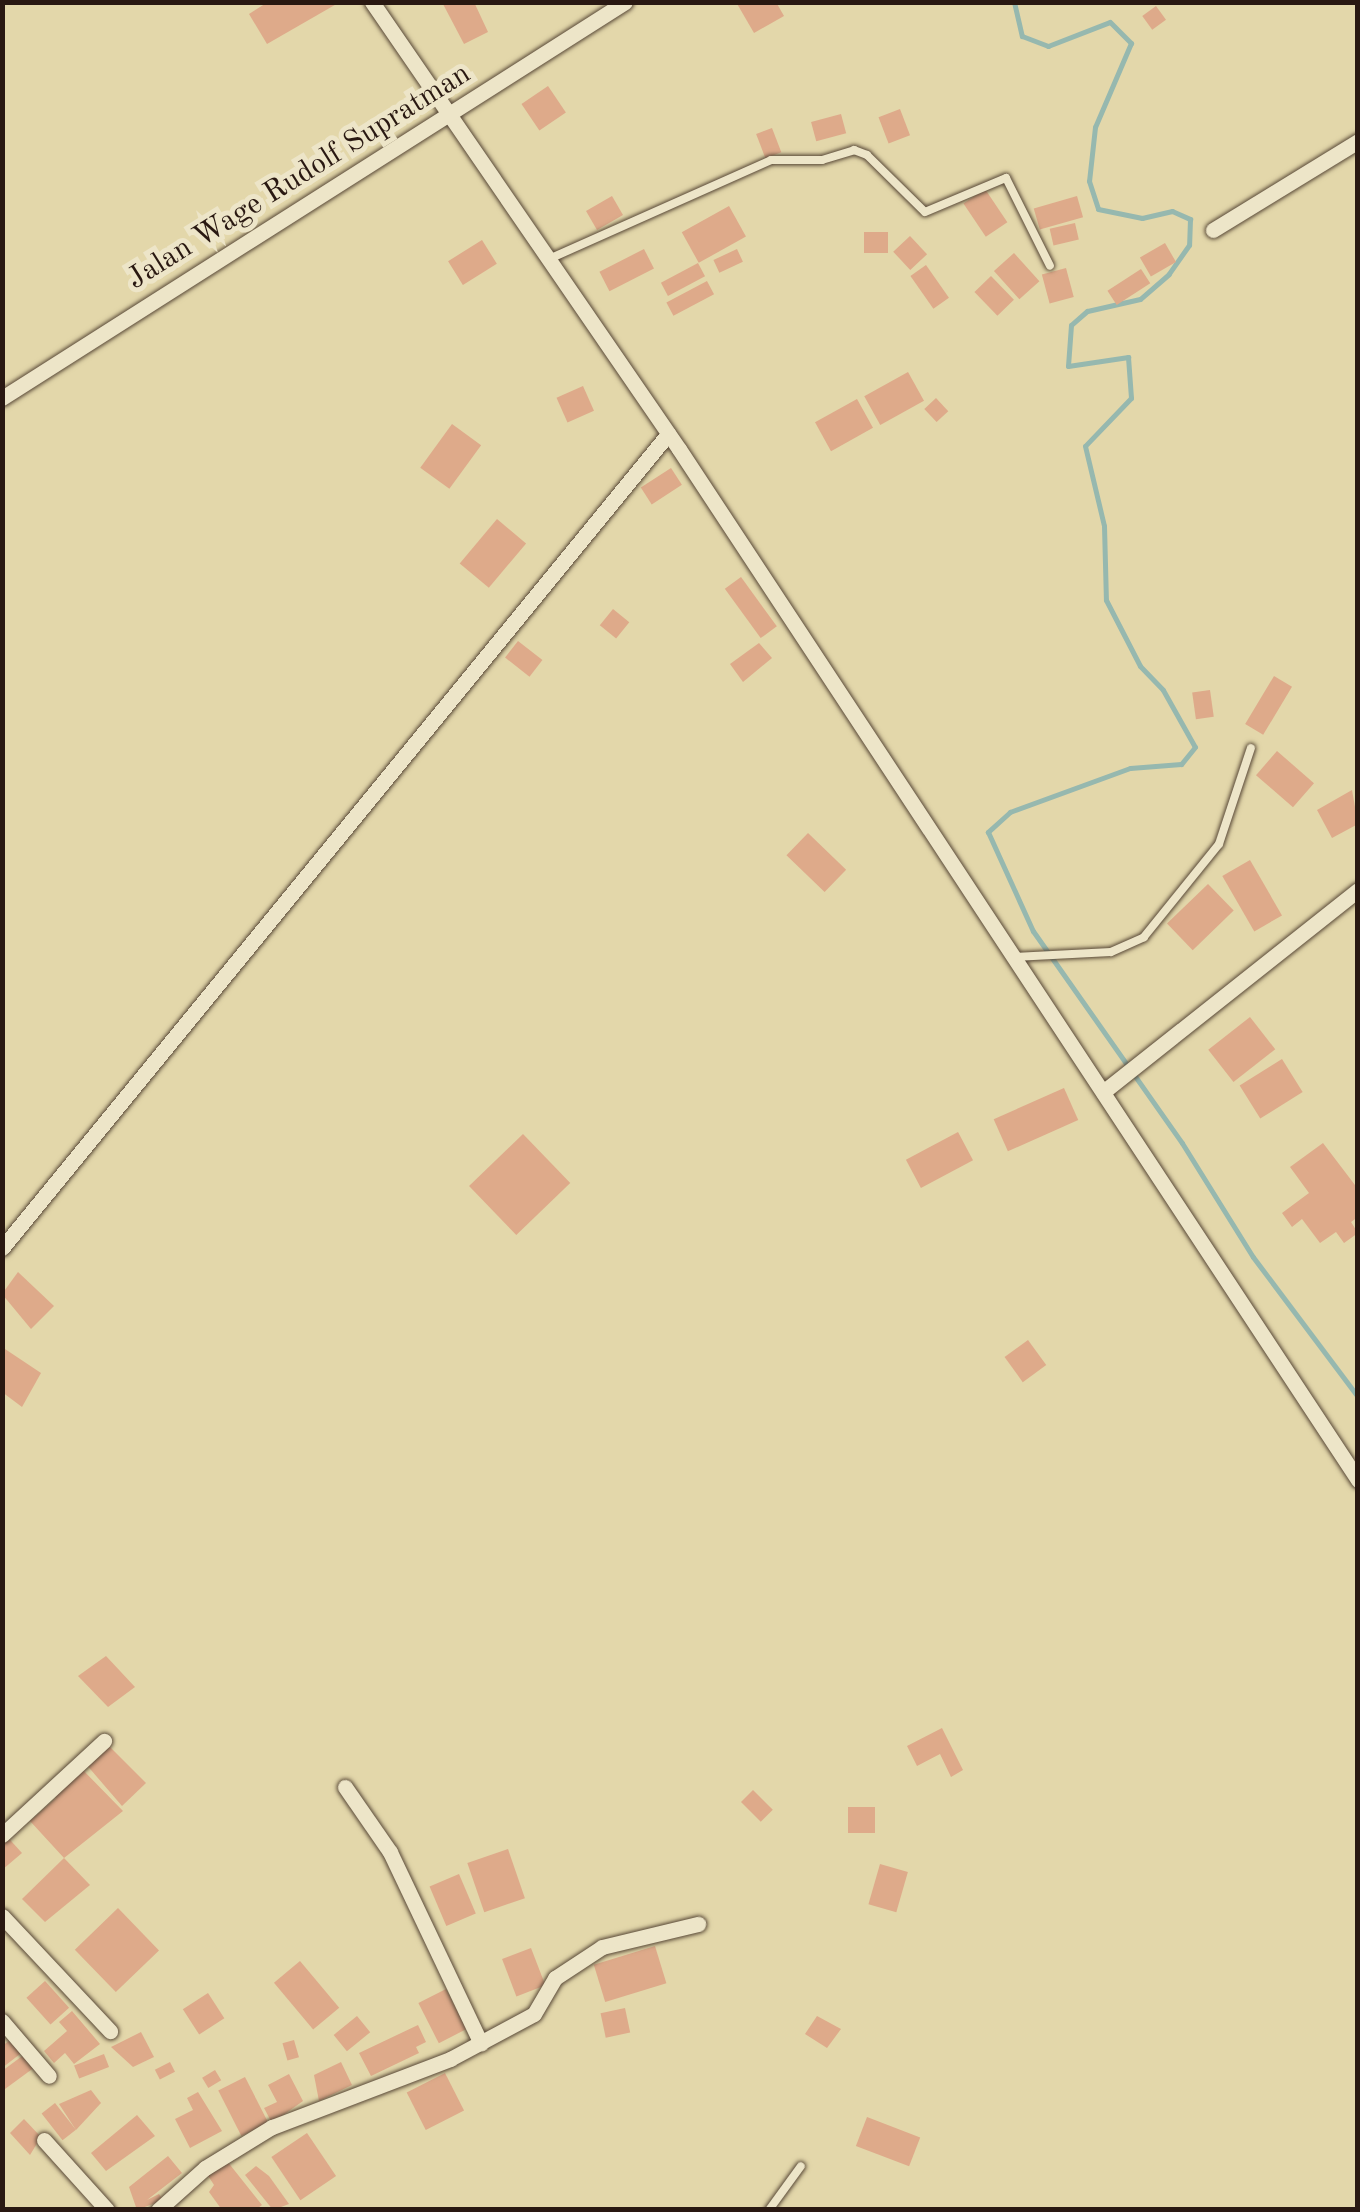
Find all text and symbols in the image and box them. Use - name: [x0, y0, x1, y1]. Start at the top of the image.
- street label: Jalan Wage Rudolf Supratman: [121, 56, 477, 298]

